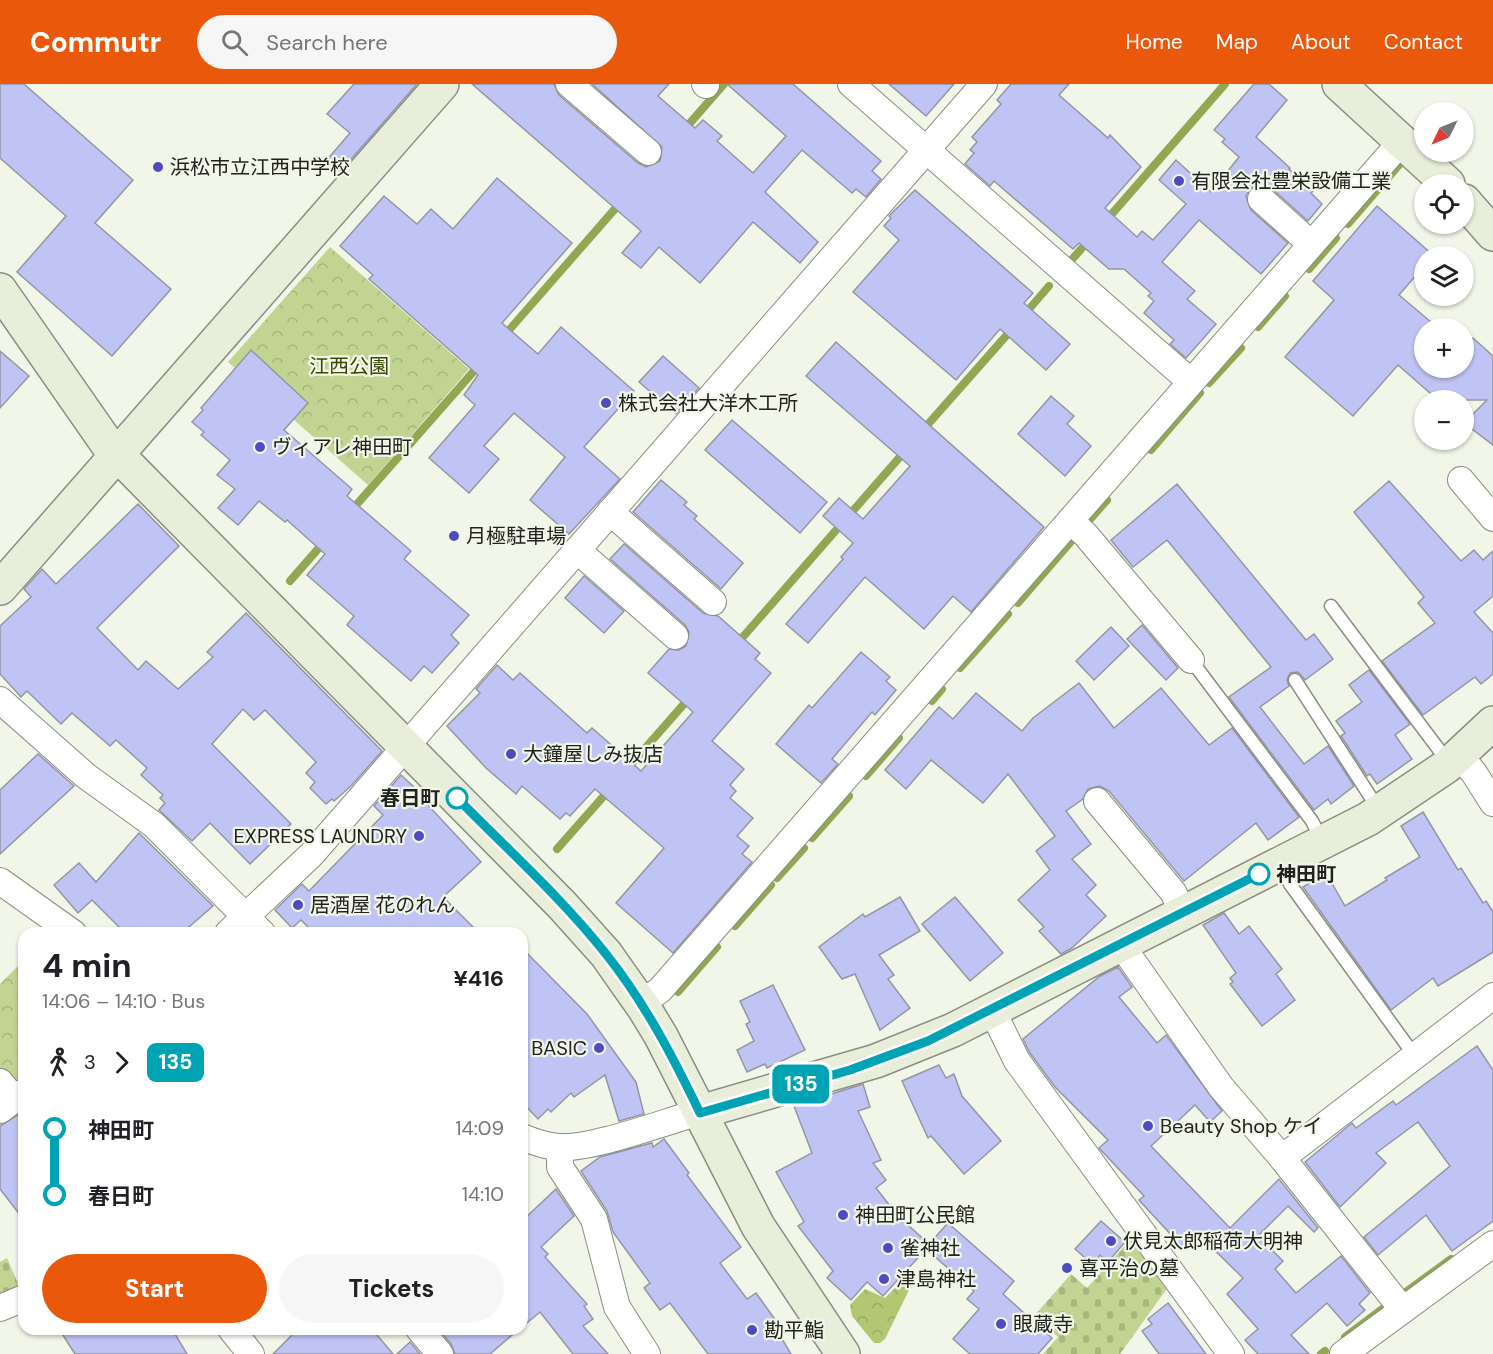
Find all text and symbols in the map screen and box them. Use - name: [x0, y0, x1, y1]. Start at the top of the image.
- search box: [197, 15, 617, 69]
- text: Commutr: [30, 24, 161, 61]
- icon: search: [218, 26, 251, 59]
- text: Search here: [266, 28, 388, 57]
- text: Home: [1125, 28, 1183, 56]
- text: Map: [1216, 28, 1258, 56]
- text: About: [1291, 28, 1351, 56]
- text: Contact: [1384, 28, 1463, 56]
- north arrow: [1414, 102, 1474, 162]
- map controls: [1414, 102, 1474, 450]
- place label: 浜松市立江西中学校: [170, 154, 350, 180]
- marker: 浜松市立江西中学校: [151, 160, 165, 174]
- place label: 有限会社豊栄設備工業: [1191, 168, 1391, 194]
- marker: 有限会社豊栄設備工業: [1172, 174, 1186, 188]
- button: locate: [1414, 174, 1474, 234]
- button: layers: [1414, 246, 1474, 306]
- button: +: [1414, 318, 1474, 378]
- park label: 江西公園: [309, 353, 389, 379]
- place label: 株式会社大洋木工所: [618, 390, 798, 416]
- button: −: [1414, 390, 1474, 450]
- marker: 株式会社大洋木工所: [599, 396, 613, 410]
- place label: ヴィアレ神田町: [272, 434, 412, 460]
- marker: ヴィアレ神田町: [253, 440, 267, 454]
- place label: 月極駐車場: [466, 523, 566, 549]
- marker: 月極駐車場: [447, 529, 461, 543]
- place label: 大鐘屋しみ抜店: [523, 741, 663, 767]
- marker: 大鐘屋しみ抜店: [504, 747, 518, 761]
- place label: 春日町: [380, 785, 440, 811]
- marker: 春日町: [446, 787, 468, 809]
- place label: EXPRESS LAUNDRY: [234, 823, 407, 849]
- marker: EXPRESS LAUNDRY: [412, 829, 426, 843]
- place label: 神田町: [1276, 861, 1336, 887]
- marker: 神田町: [1248, 863, 1270, 885]
- place label: 居酒屋 花のれん: [310, 892, 455, 918]
- marker: 居酒屋 花のれん: [291, 898, 305, 912]
- text: 4 min: [42, 944, 132, 987]
- text: ¥416: [453, 964, 504, 993]
- text: 14:06 – 14:10 · Bus: [42, 988, 205, 1014]
- place label: BASIC: [531, 1035, 587, 1061]
- marker: BASIC: [592, 1041, 606, 1055]
- icon: walk: [42, 1046, 75, 1079]
- icon: forward: [105, 1046, 138, 1079]
- text: 135: [159, 1048, 192, 1076]
- text: 3: [84, 1049, 96, 1075]
- line badge: 135: [766, 1064, 836, 1104]
- text: 135: [784, 1070, 818, 1098]
- place label: Beauty Shop ケイ: [1160, 1113, 1322, 1139]
- text: 14:09: [455, 1115, 504, 1141]
- text: 神田町: [88, 1116, 154, 1145]
- marker: Beauty Shop ケイ: [1141, 1119, 1155, 1133]
- text: 14:10: [462, 1181, 504, 1207]
- text: 春日町: [88, 1182, 154, 1211]
- place label: 神田町公民館: [855, 1202, 975, 1228]
- marker: 神田町公民館: [836, 1208, 850, 1222]
- place label: 伏見太郎稲荷大明神: [1123, 1228, 1303, 1254]
- marker: 伏見太郎稲荷大明神: [1104, 1234, 1118, 1248]
- place label: 雀神社: [900, 1235, 960, 1261]
- marker: 雀神社: [881, 1241, 895, 1255]
- button: Start: [42, 1254, 267, 1323]
- button: Tickets: [279, 1254, 504, 1323]
- place label: 喜平治の墓: [1079, 1255, 1179, 1281]
- marker: 喜平治の墓: [1060, 1261, 1074, 1275]
- place label: 津島神社: [896, 1266, 976, 1292]
- marker: 津島神社: [877, 1272, 891, 1286]
- place label: 眼蔵寺: [1013, 1311, 1073, 1337]
- place label: 勘平鮨: [764, 1317, 824, 1343]
- marker: 眼蔵寺: [994, 1317, 1008, 1331]
- marker: 勘平鮨: [745, 1323, 759, 1337]

